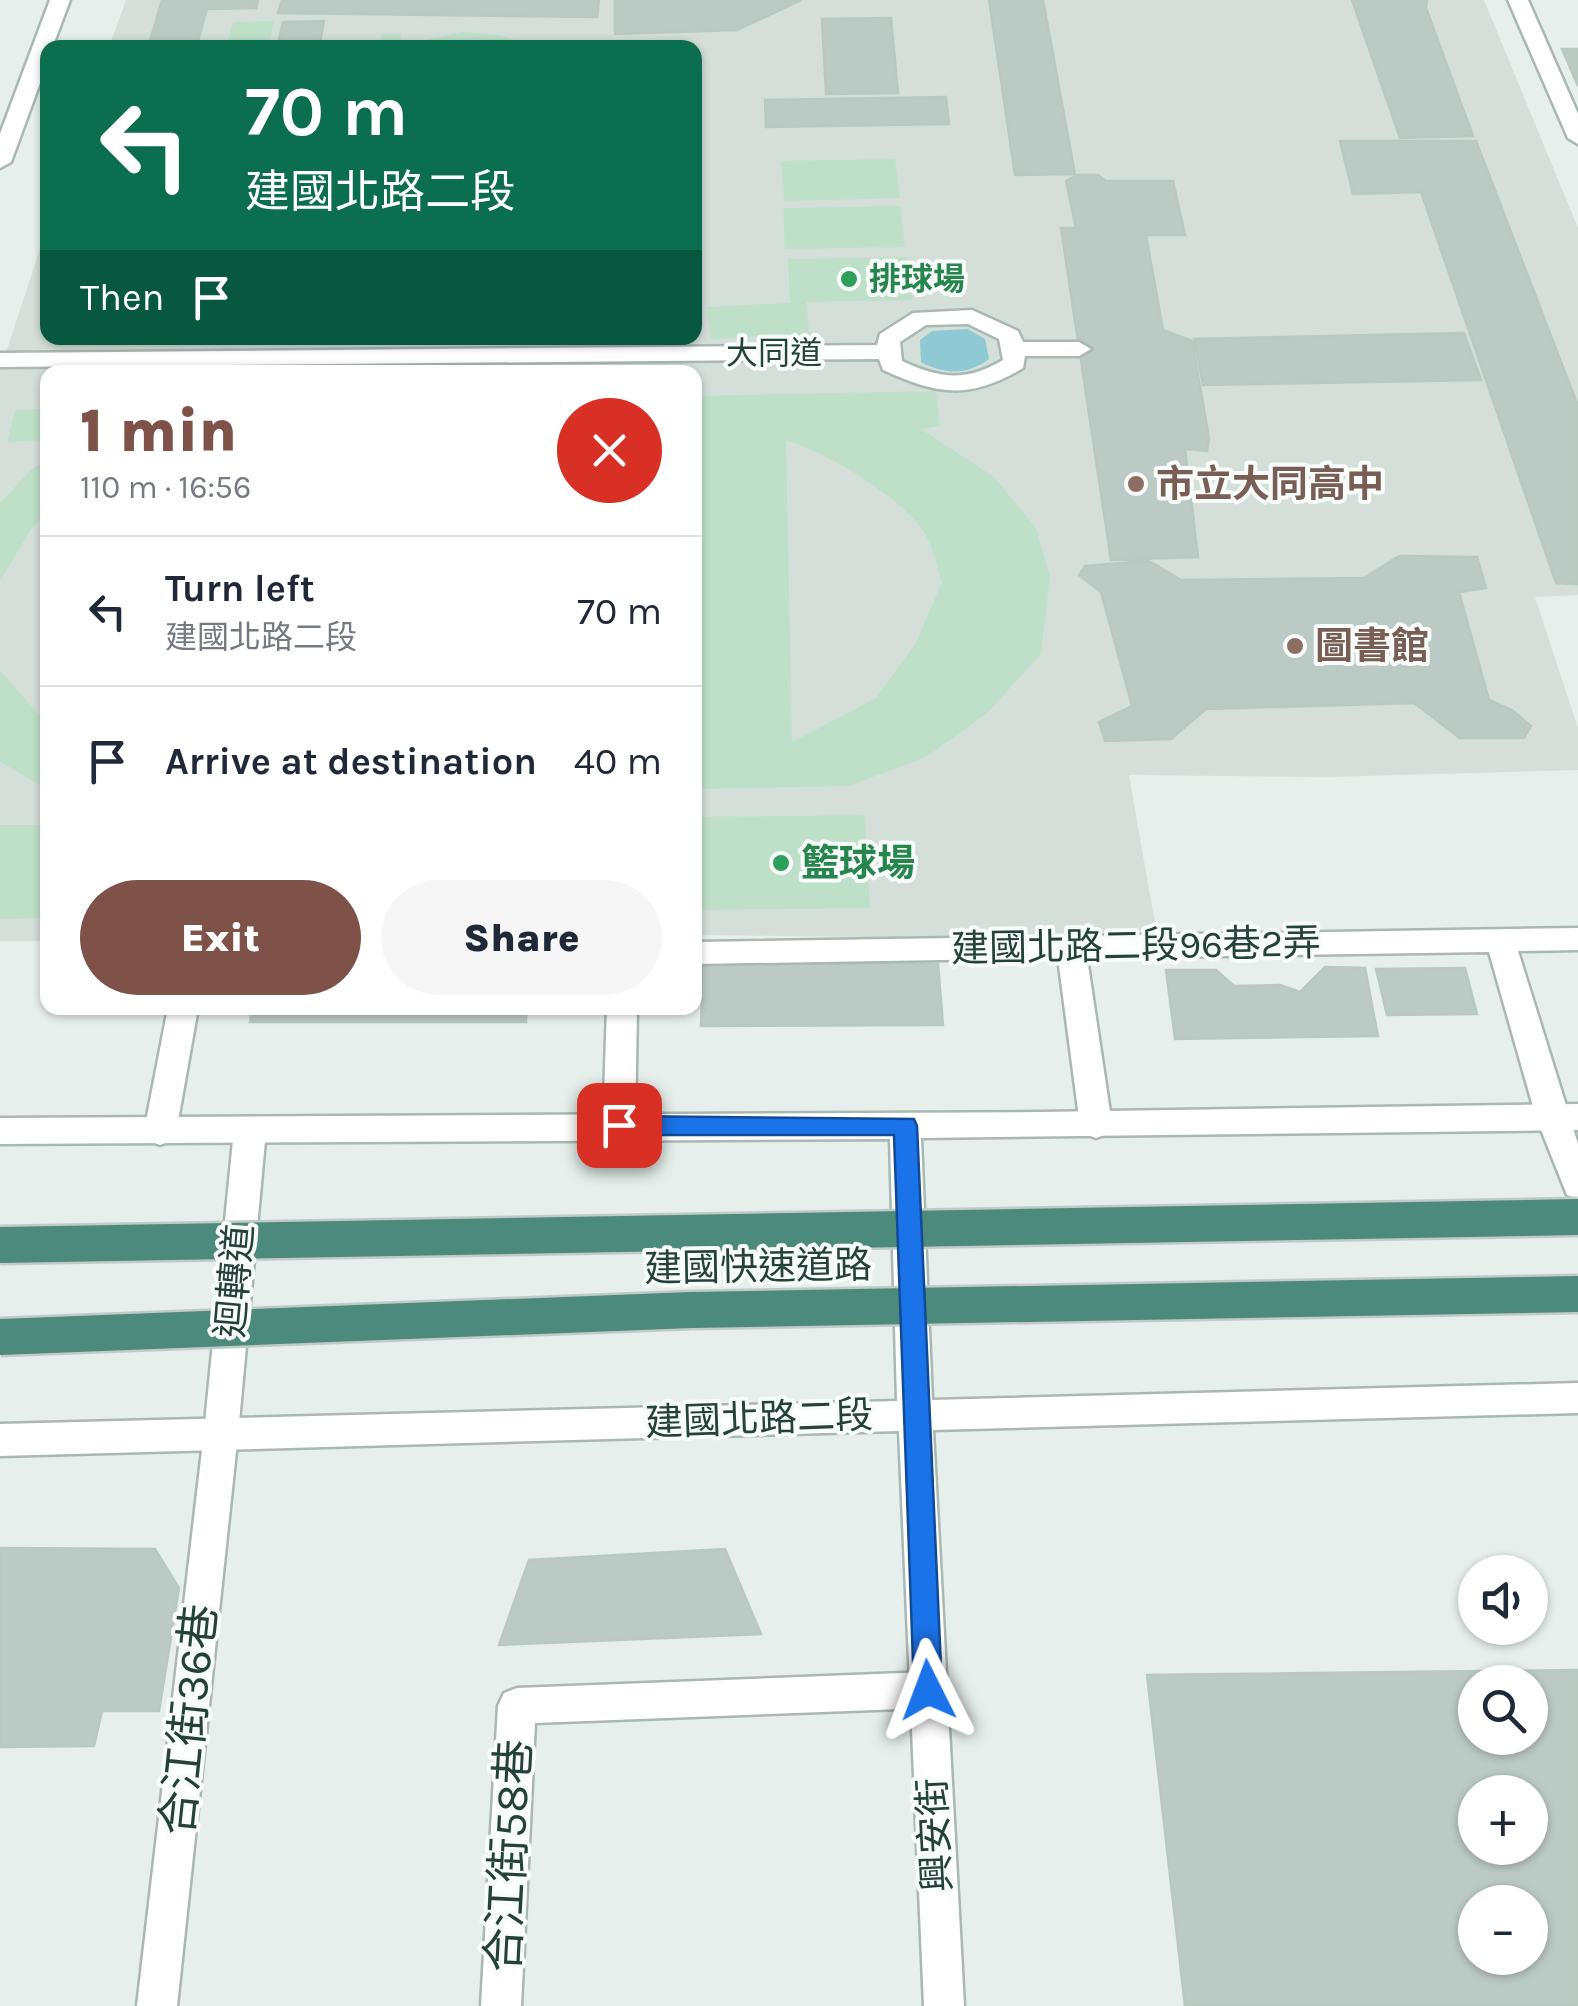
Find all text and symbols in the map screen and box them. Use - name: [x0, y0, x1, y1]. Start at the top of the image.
- text: 70 m: [245, 71, 408, 153]
- icon: left: [80, 80, 210, 210]
- text: 建國北路二段: [245, 166, 515, 218]
- place label: 排球場: [869, 261, 965, 298]
- marker: 排球場: [838, 268, 860, 290]
- icon: arrive: [184, 270, 239, 325]
- text: Then: [80, 275, 164, 320]
- street label: 大同道: [726, 335, 822, 372]
- text: 1 min: [80, 396, 237, 466]
- button: close: [557, 398, 662, 503]
- place label: 市立大同高中: [1156, 462, 1384, 507]
- text: 110 m · 16:56: [80, 469, 251, 506]
- marker: 市立大同高中: [1125, 473, 1147, 495]
- text: Turn left: [165, 566, 315, 611]
- icon: left: [80, 584, 135, 639]
- text: 70 m: [577, 589, 662, 634]
- text: 建國北路二段: [165, 619, 357, 656]
- place label: 圖書館: [1315, 624, 1429, 669]
- marker: 圖書館: [1284, 635, 1306, 657]
- icon: arrive: [80, 734, 135, 789]
- text: Arrive at destination: [165, 739, 537, 784]
- text: 40 m: [574, 739, 662, 784]
- place label: 籃球場: [801, 841, 915, 886]
- marker: 籃球場: [770, 852, 792, 874]
- button: Exit: [80, 880, 361, 995]
- button: Share: [381, 880, 662, 995]
- street label: 建國北路二段96巷2弄: [951, 920, 1321, 972]
- pin: [577, 1083, 662, 1168]
- icon: arrive: [592, 1098, 647, 1153]
- street label: 迴轉道: [208, 1222, 262, 1340]
- street label: 建國快速道路: [644, 1243, 872, 1291]
- street label: 建國北路二段: [644, 1393, 874, 1445]
- map controls: [1458, 1555, 1548, 1975]
- button: sound: [1458, 1555, 1548, 1645]
- street label: 合江街36巷: [151, 1602, 227, 1838]
- position arrow: [876, 1638, 980, 1742]
- button: search: [1458, 1665, 1548, 1755]
- street label: 合江街58巷: [477, 1738, 541, 1974]
- button: +: [1458, 1775, 1548, 1865]
- street label: 興安街: [910, 1777, 960, 1893]
- button: −: [1458, 1885, 1548, 1975]

